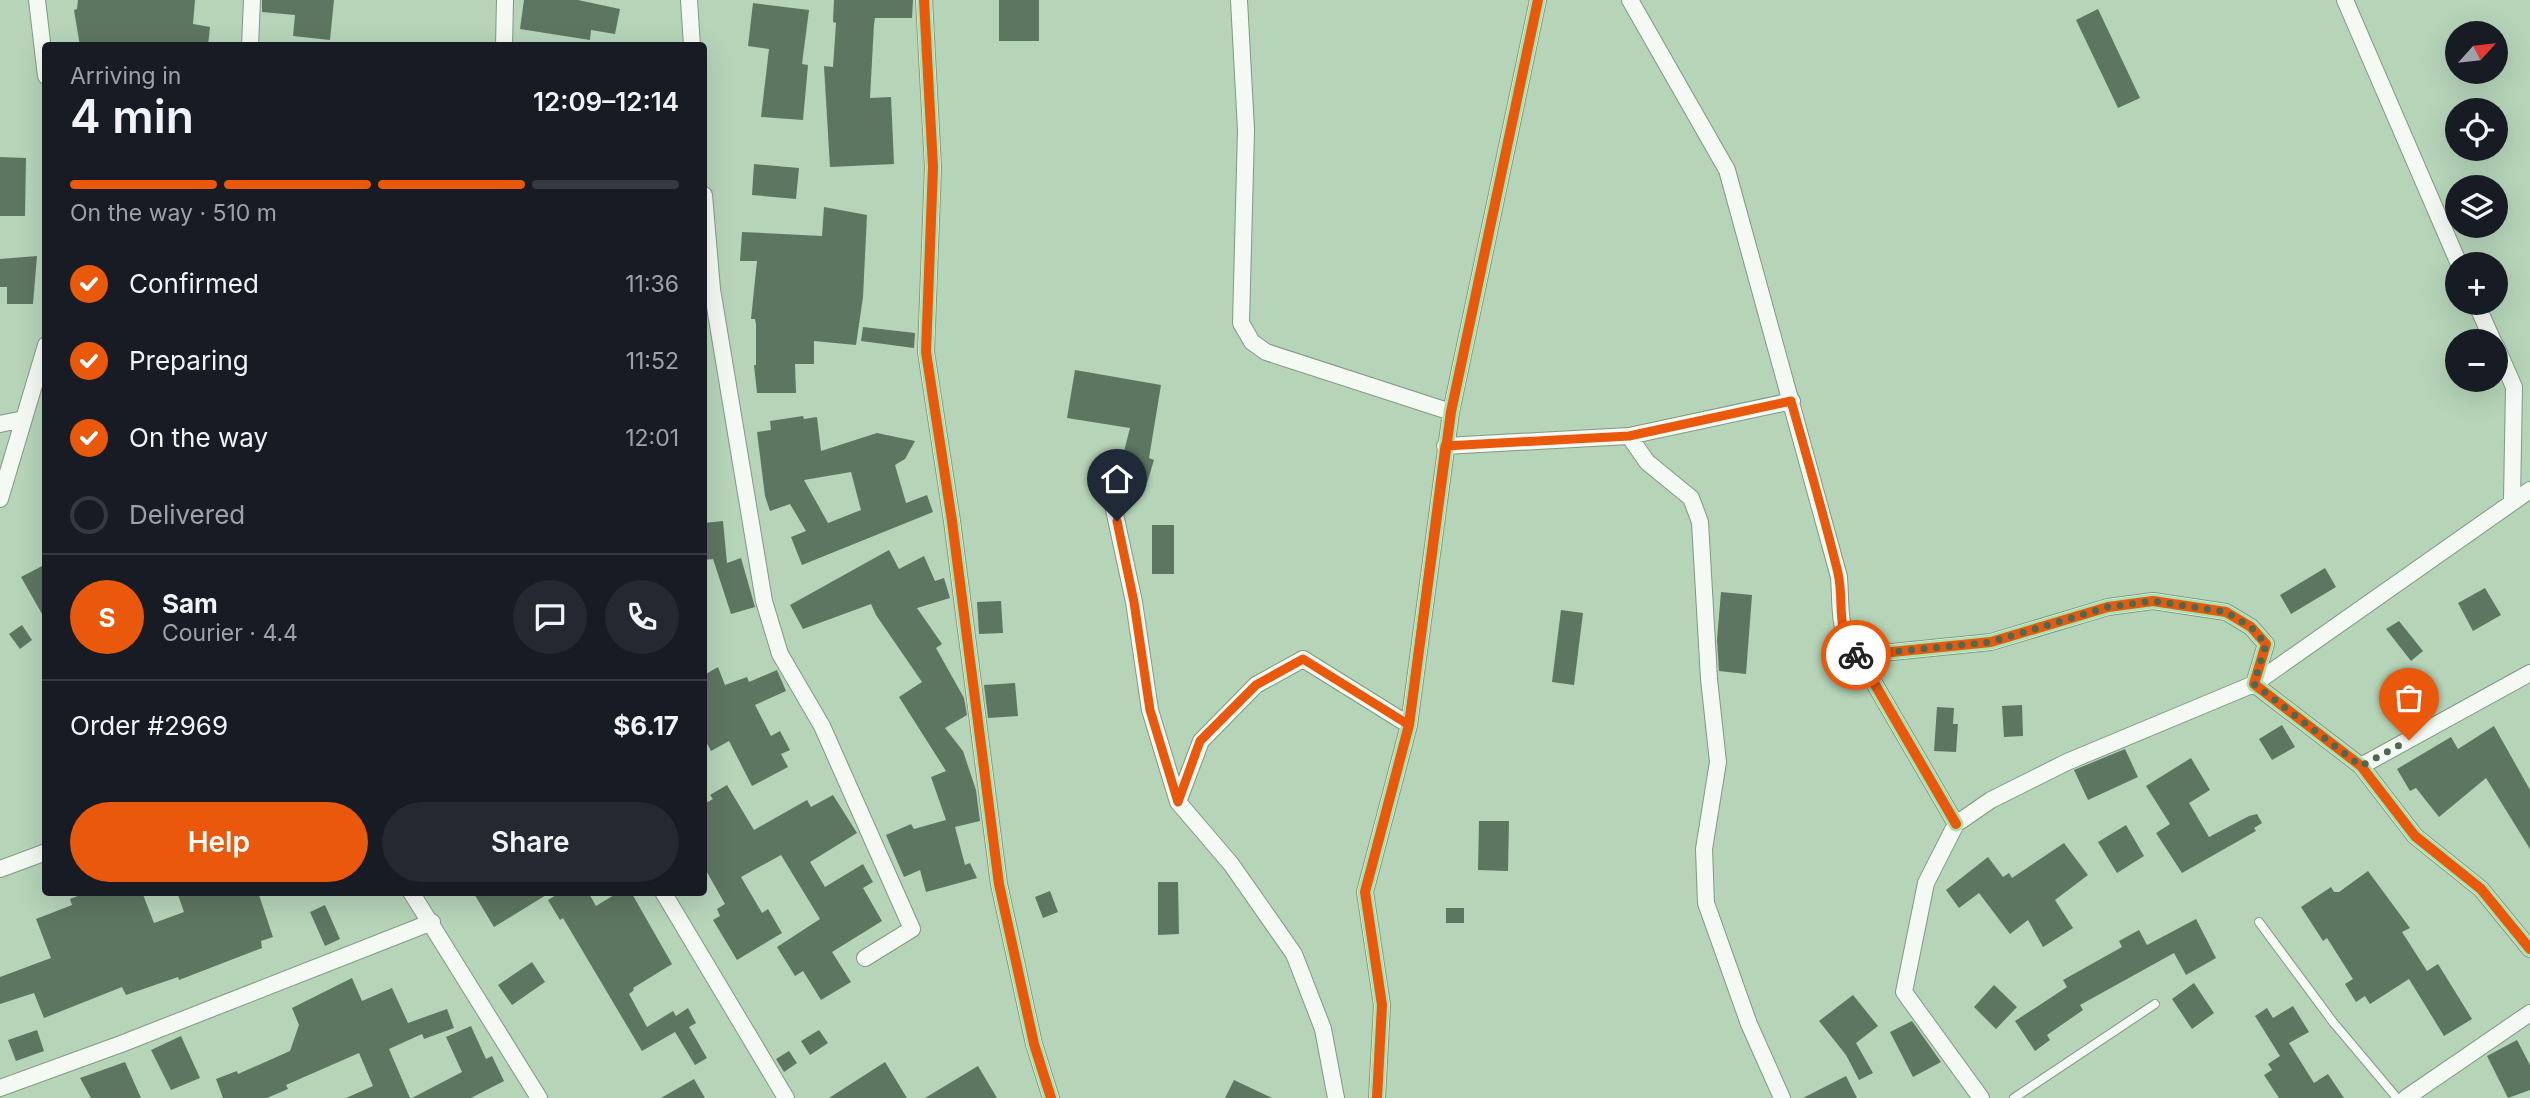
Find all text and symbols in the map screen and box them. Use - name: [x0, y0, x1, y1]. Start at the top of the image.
- north arrow: [2445, 21, 2508, 84]
- map controls: [2445, 21, 2508, 392]
- text: Arriving in: [70, 62, 181, 90]
- text: 12:09–12:14: [533, 86, 679, 117]
- text: 4 min: [70, 88, 194, 144]
- button: locate: [2445, 98, 2508, 161]
- button: layers: [2445, 175, 2508, 238]
- text: On the way · 510 m: [70, 199, 277, 227]
- button: +: [2445, 252, 2508, 315]
- icon: check: [70, 265, 108, 303]
- text: Confirmed: [129, 268, 259, 299]
- text: 11:36: [625, 270, 679, 298]
- button: −: [2445, 329, 2508, 392]
- icon: check: [70, 342, 108, 380]
- text: Preparing: [129, 345, 249, 376]
- text: 11:52: [626, 347, 679, 375]
- icon: check: [70, 419, 108, 457]
- text: On the way: [129, 422, 268, 453]
- text: 12:01: [625, 424, 679, 452]
- pin: [1087, 449, 1147, 521]
- icon: home: [1098, 460, 1136, 498]
- text: Delivered: [129, 499, 245, 530]
- button: chat: [513, 580, 587, 654]
- button: phone: [605, 580, 679, 654]
- text: Sam: [162, 588, 218, 619]
- text: S: [98, 602, 116, 633]
- text: Courier · 4.4: [162, 619, 298, 647]
- courier: [1821, 620, 1891, 690]
- icon: bike: [1837, 636, 1875, 674]
- pin: [2379, 668, 2439, 740]
- icon: bag: [2390, 679, 2428, 717]
- text: Order #2969: [70, 710, 228, 741]
- text: $6.17: [613, 710, 679, 741]
- button: Help: [70, 802, 368, 882]
- button: Share: [382, 802, 679, 882]

